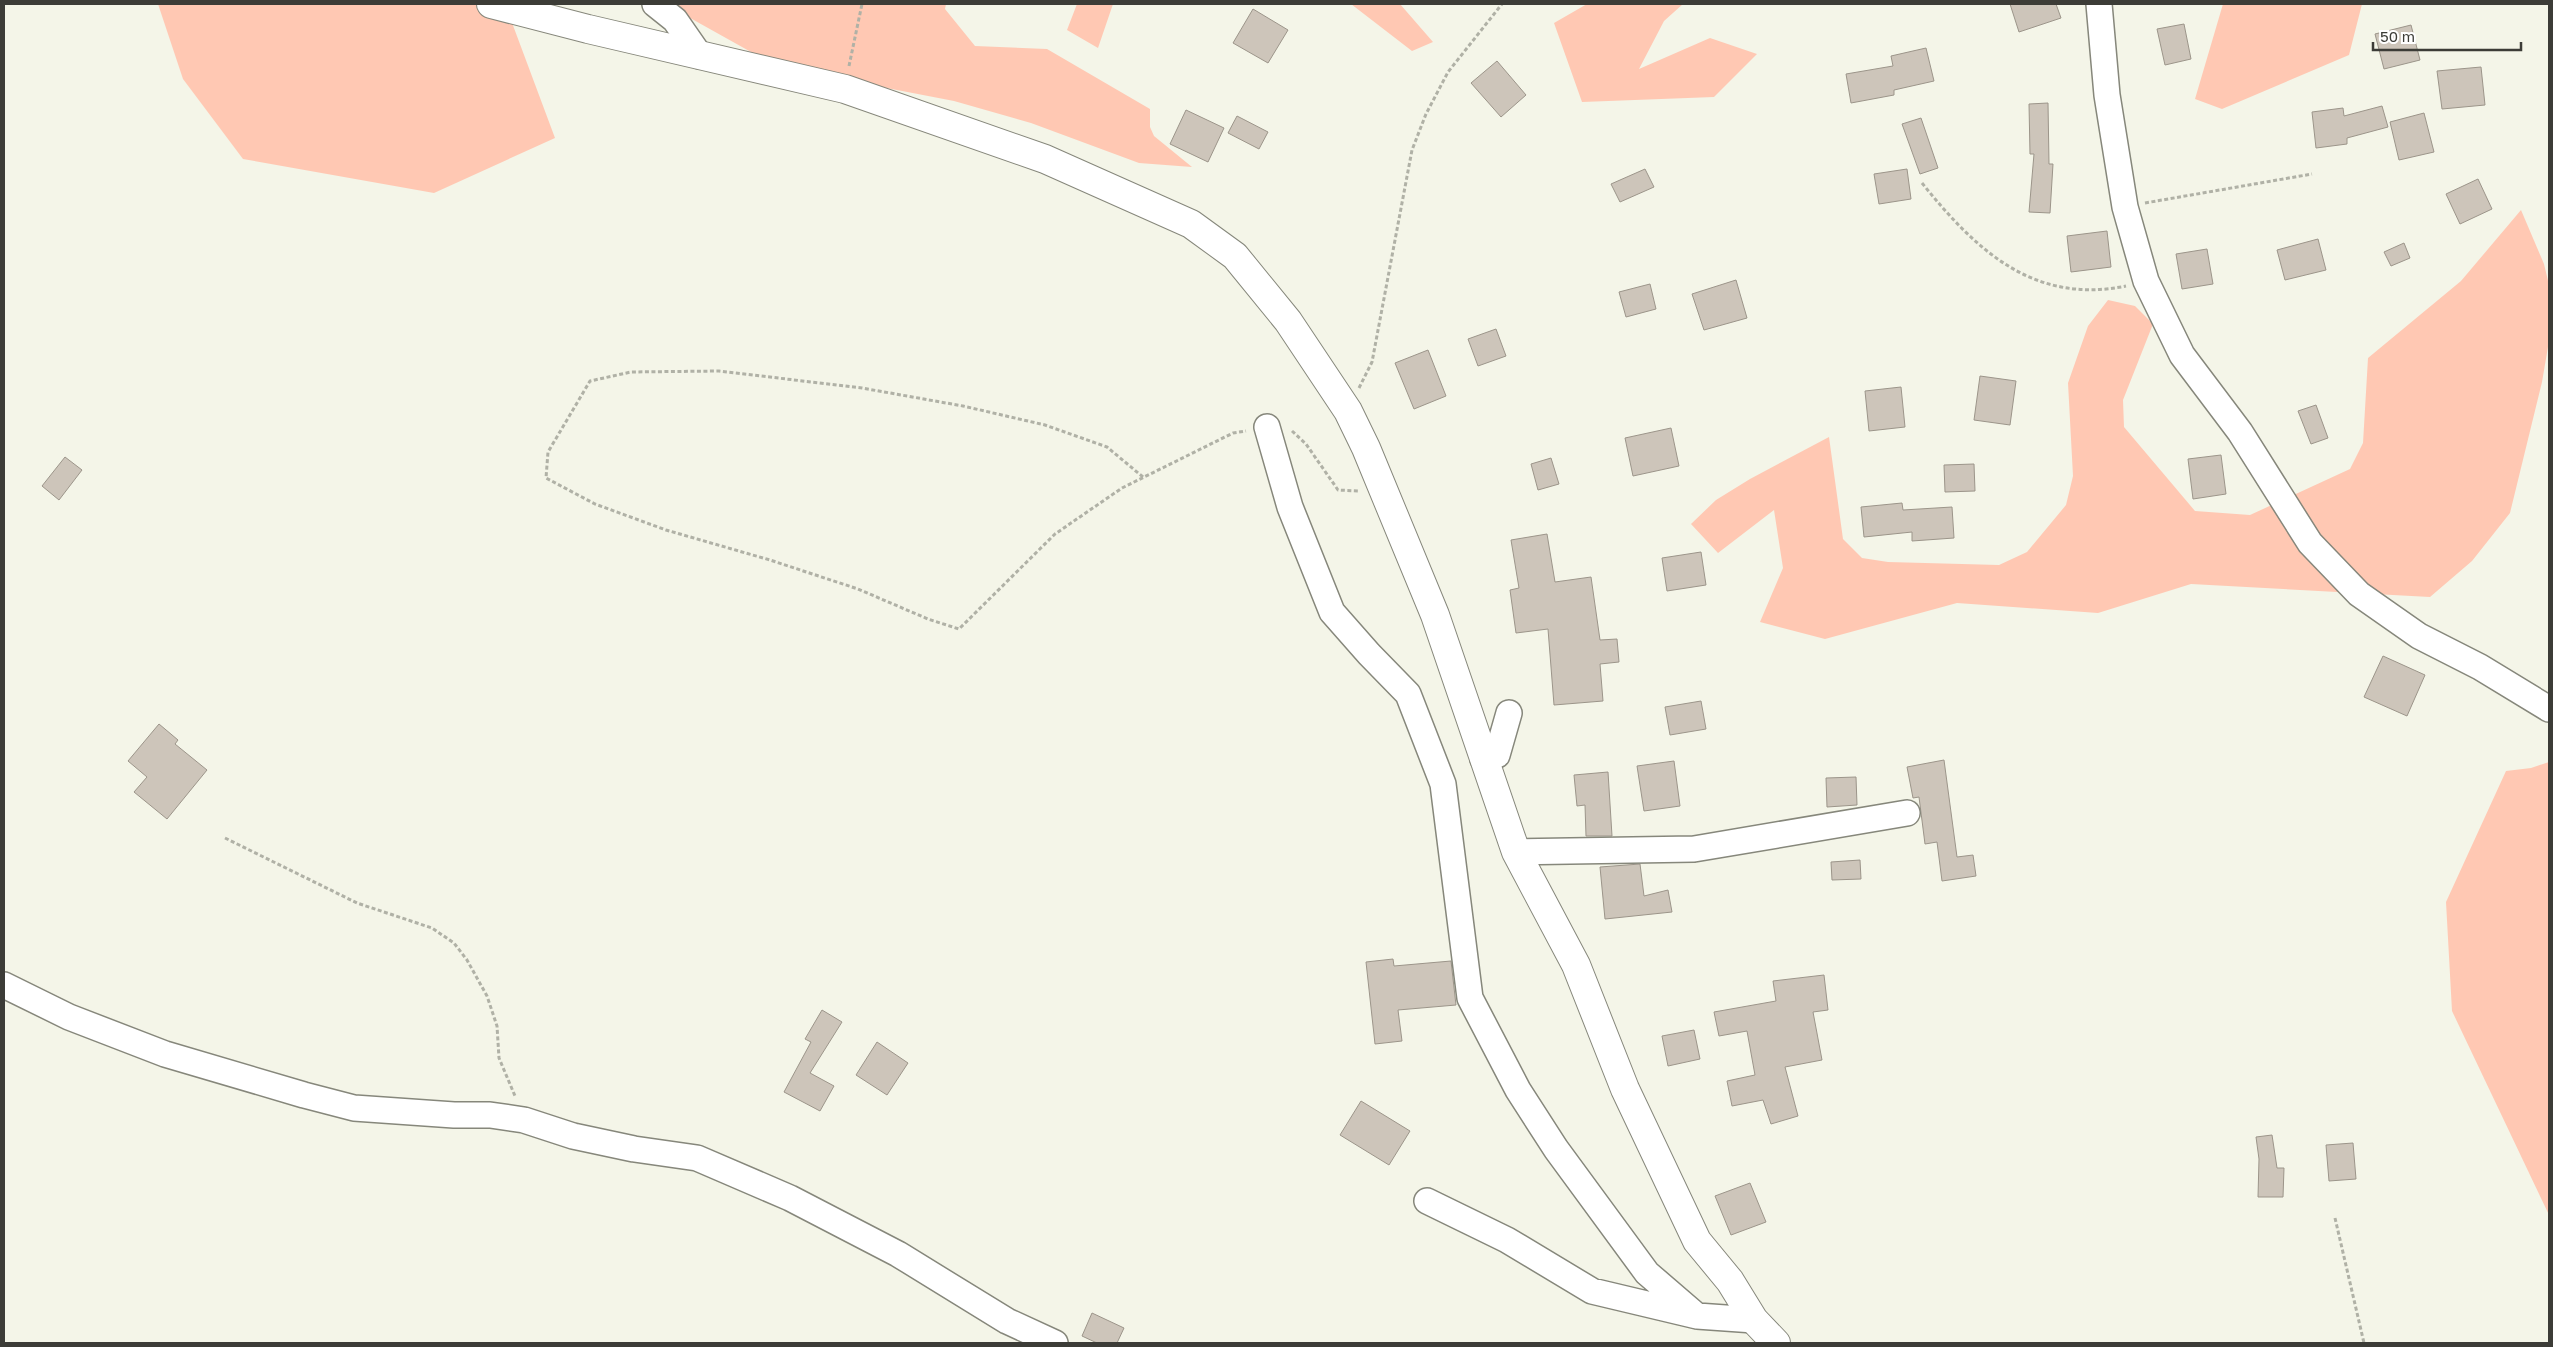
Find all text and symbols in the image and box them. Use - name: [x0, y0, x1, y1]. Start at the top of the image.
- scale bar: [2373, 20, 2520, 52]
- text: 50 m: [2380, 27, 2415, 45]

